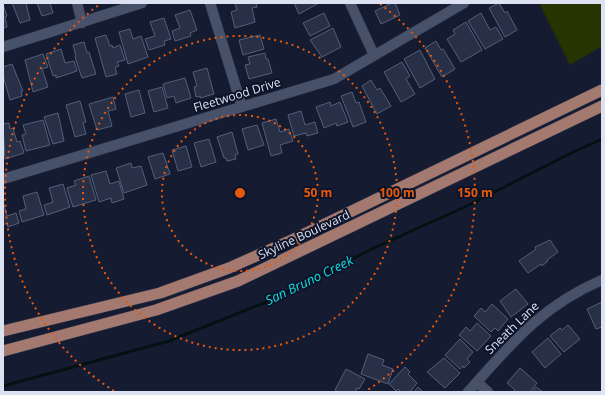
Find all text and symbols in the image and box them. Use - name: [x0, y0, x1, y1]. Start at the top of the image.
- street label: Fleetwood Drive: [191, 73, 283, 116]
- text: 50 m: [304, 184, 332, 201]
- text: 100 m: [379, 184, 415, 201]
- text: 150 m: [457, 184, 493, 201]
- centre of rings: [233, 186, 247, 200]
- street label: Skyline Boulevard: [255, 206, 352, 263]
- water label: San Bruno Creek: [262, 251, 356, 309]
- street label: Sneath Lane: [481, 297, 543, 358]

